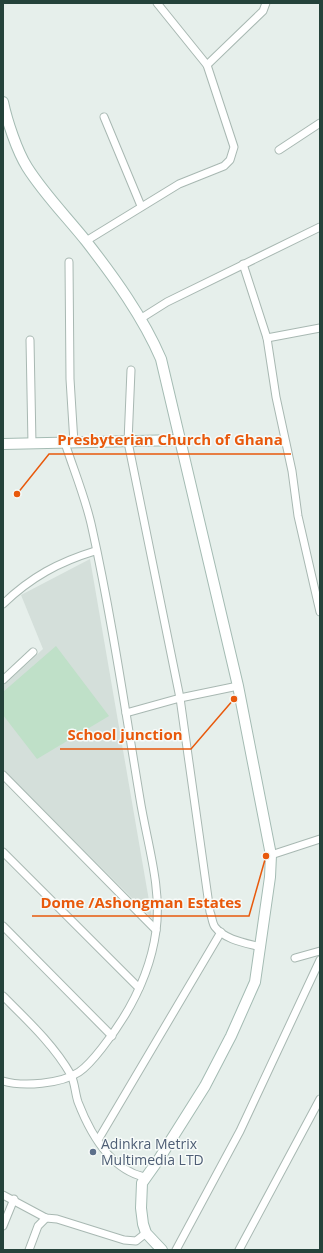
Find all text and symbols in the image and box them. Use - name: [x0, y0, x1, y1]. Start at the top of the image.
- callout: Presbyterian Church of Ghana: [49, 427, 291, 454]
- text: Presbyterian Church of Ghana: [57, 429, 283, 449]
- callout: School junction: [60, 722, 191, 749]
- text: School junction: [67, 724, 183, 744]
- callout: Dome /Ashongman Estates: [32, 889, 249, 916]
- text: Dome /Ashongman Estates: [40, 892, 242, 912]
- place label: Adinkra Metrix Multimedia LTD: [101, 1134, 204, 1169]
- marker: Adinkra Metrix Multimedia LTD: [88, 1147, 98, 1157]

